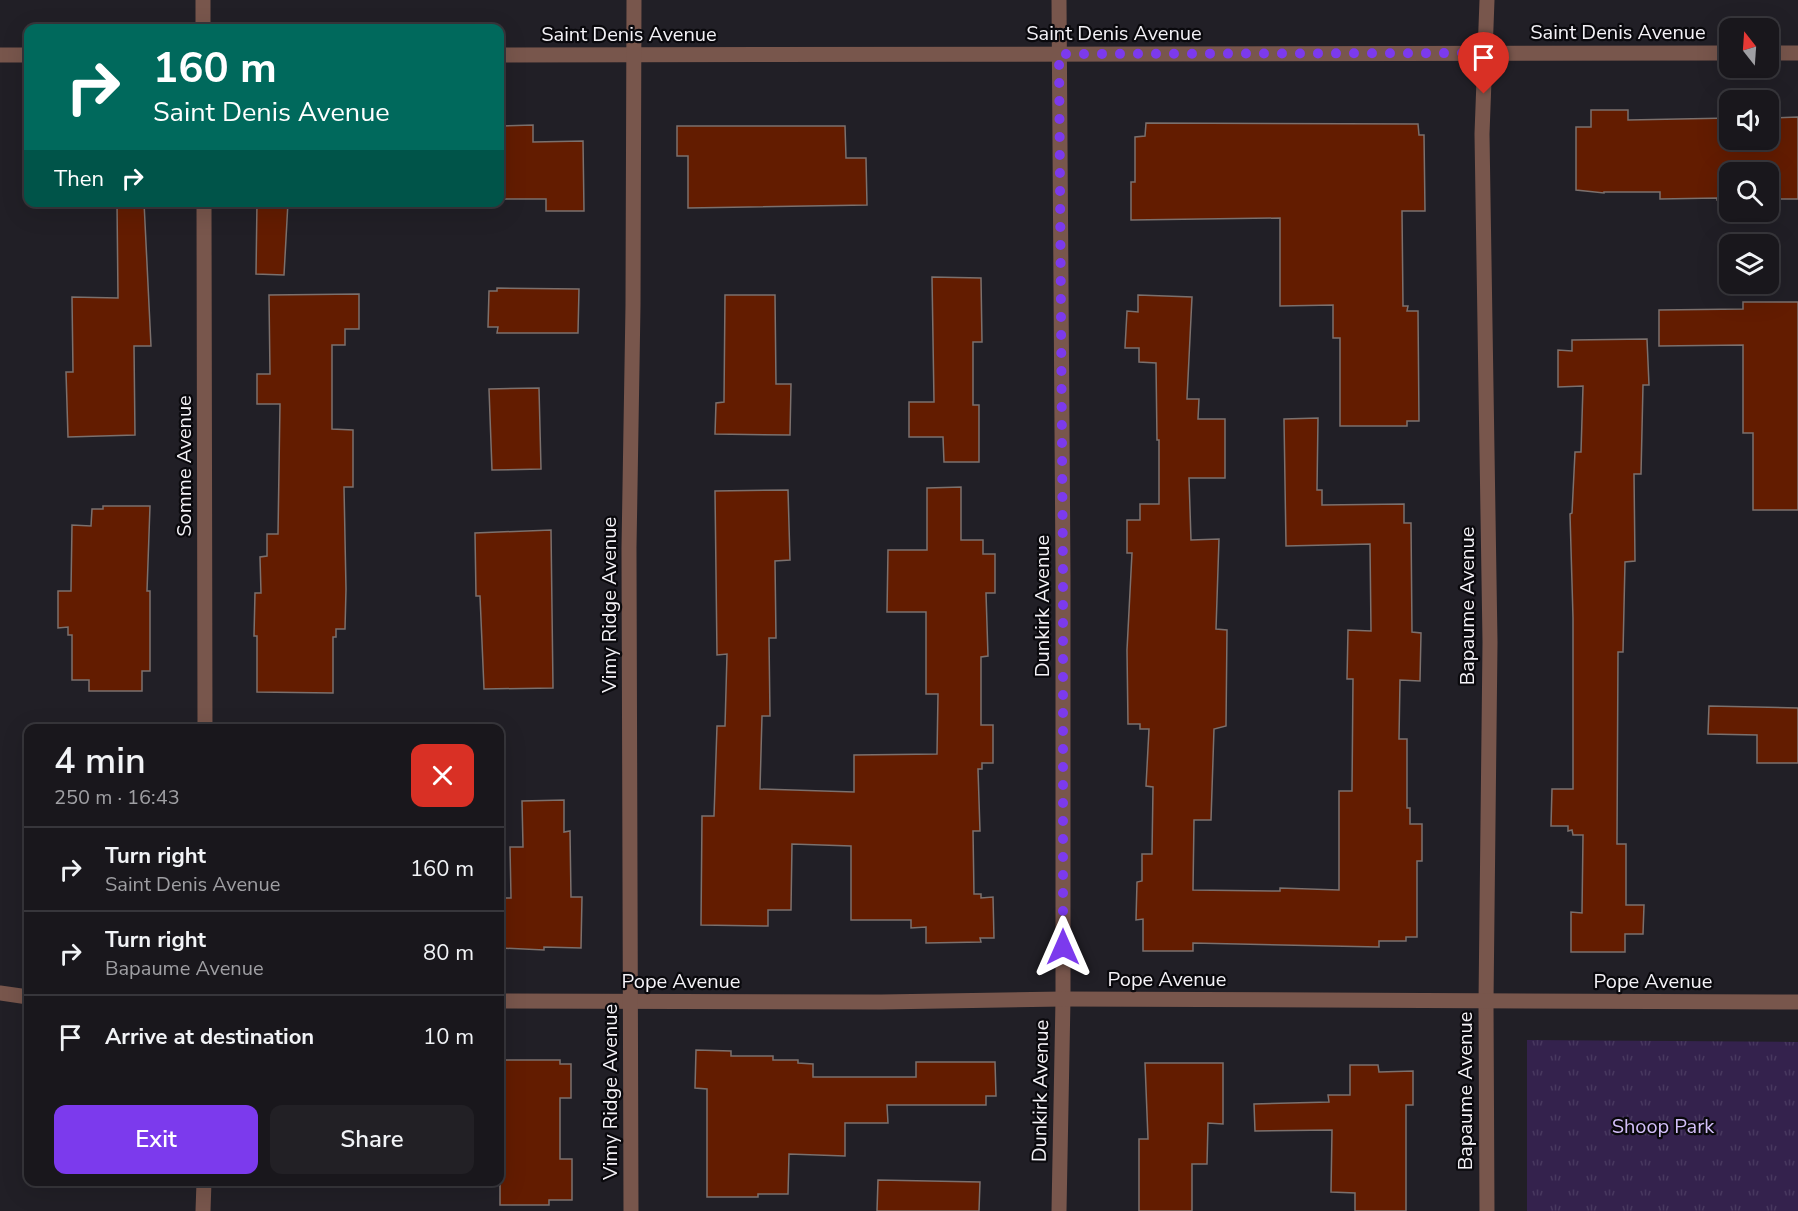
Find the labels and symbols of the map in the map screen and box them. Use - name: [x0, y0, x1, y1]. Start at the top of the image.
- north arrow: [1719, 18, 1779, 78]
- street label: Saint Denis Avenue: [1530, 19, 1706, 46]
- street label: Saint Denis Avenue: [1026, 20, 1202, 47]
- street label: Saint Denis Avenue: [541, 21, 717, 48]
- pin: [1458, 32, 1509, 94]
- street label: Somme Avenue: [171, 395, 198, 537]
- street label: Vimy Ridge Avenue: [596, 517, 623, 694]
- street label: Bapaume Avenue: [1454, 527, 1481, 685]
- street label: Dunkirk Avenue: [1029, 535, 1056, 677]
- position arrow: [1031, 915, 1095, 979]
- street label: Pope Avenue: [1108, 966, 1226, 993]
- street label: Pope Avenue: [622, 968, 740, 995]
- street label: Pope Avenue: [1594, 968, 1712, 995]
- street label: Vimy Ridge Avenue: [597, 1004, 624, 1181]
- street label: Bapaume Avenue: [1452, 1012, 1479, 1170]
- street label: Dunkirk Avenue: [1026, 1020, 1055, 1162]
- park label: Shoop Park: [1612, 1113, 1715, 1140]

